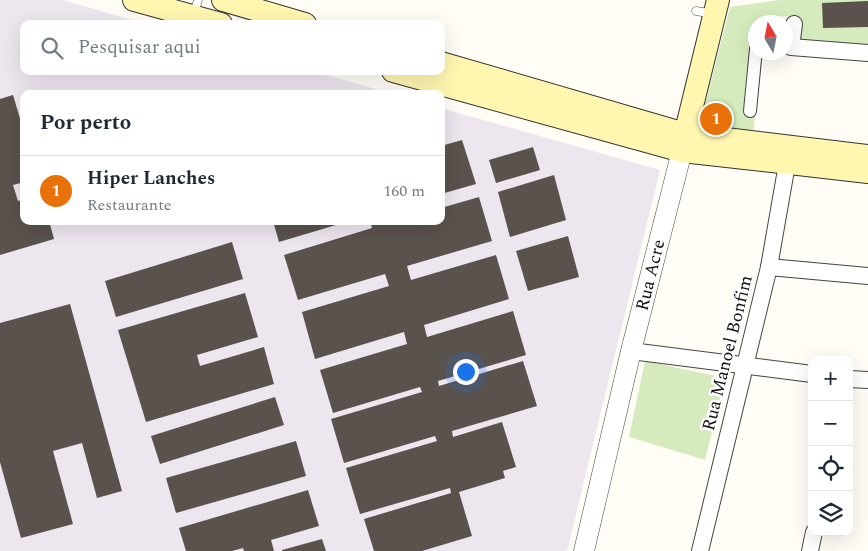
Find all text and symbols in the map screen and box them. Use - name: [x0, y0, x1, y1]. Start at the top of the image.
- north arrow: [748, 15, 793, 60]
- search box: [20, 20, 445, 75]
- text: Pesquisar aqui: [78, 33, 201, 62]
- icon: search: [38, 34, 66, 62]
- pin: 1: [700, 100, 732, 138]
- text: Por perto: [40, 107, 131, 139]
- text: Hiper Lanches: [87, 164, 215, 193]
- text: 1: [52, 179, 60, 203]
- text: 160 m: [383, 179, 425, 203]
- text: Restaurante: [87, 193, 172, 217]
- street label: Rua Acre: [629, 236, 672, 314]
- street label: Rua Manoel Bonfim: [695, 272, 760, 434]
- map controls: [808, 356, 853, 536]
- button: +: [808, 356, 853, 401]
- your location: [453, 359, 479, 385]
- button: −: [808, 401, 853, 446]
- button: locate: [808, 446, 853, 491]
- button: layers: [808, 491, 853, 536]

